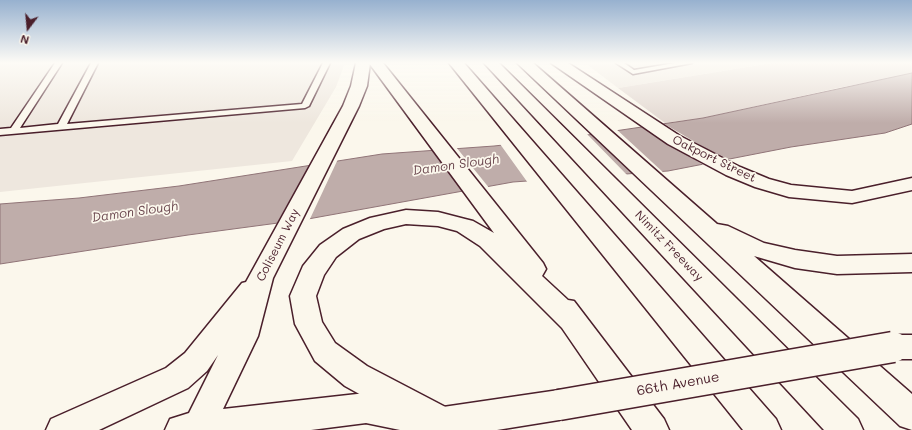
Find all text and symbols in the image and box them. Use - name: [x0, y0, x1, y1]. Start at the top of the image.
- north arrow: [8, 8, 48, 48]
- text: N: [18, 32, 31, 48]
- street label: Oakport Street: [670, 133, 758, 185]
- water label: Damon Slough: [412, 151, 500, 179]
- water label: Damon Slough: [91, 198, 179, 226]
- street label: Coliseum Way: [253, 206, 303, 284]
- street label: Nimitz Freeway: [632, 208, 706, 284]
- street label: 66th Avenue: [635, 368, 721, 400]

